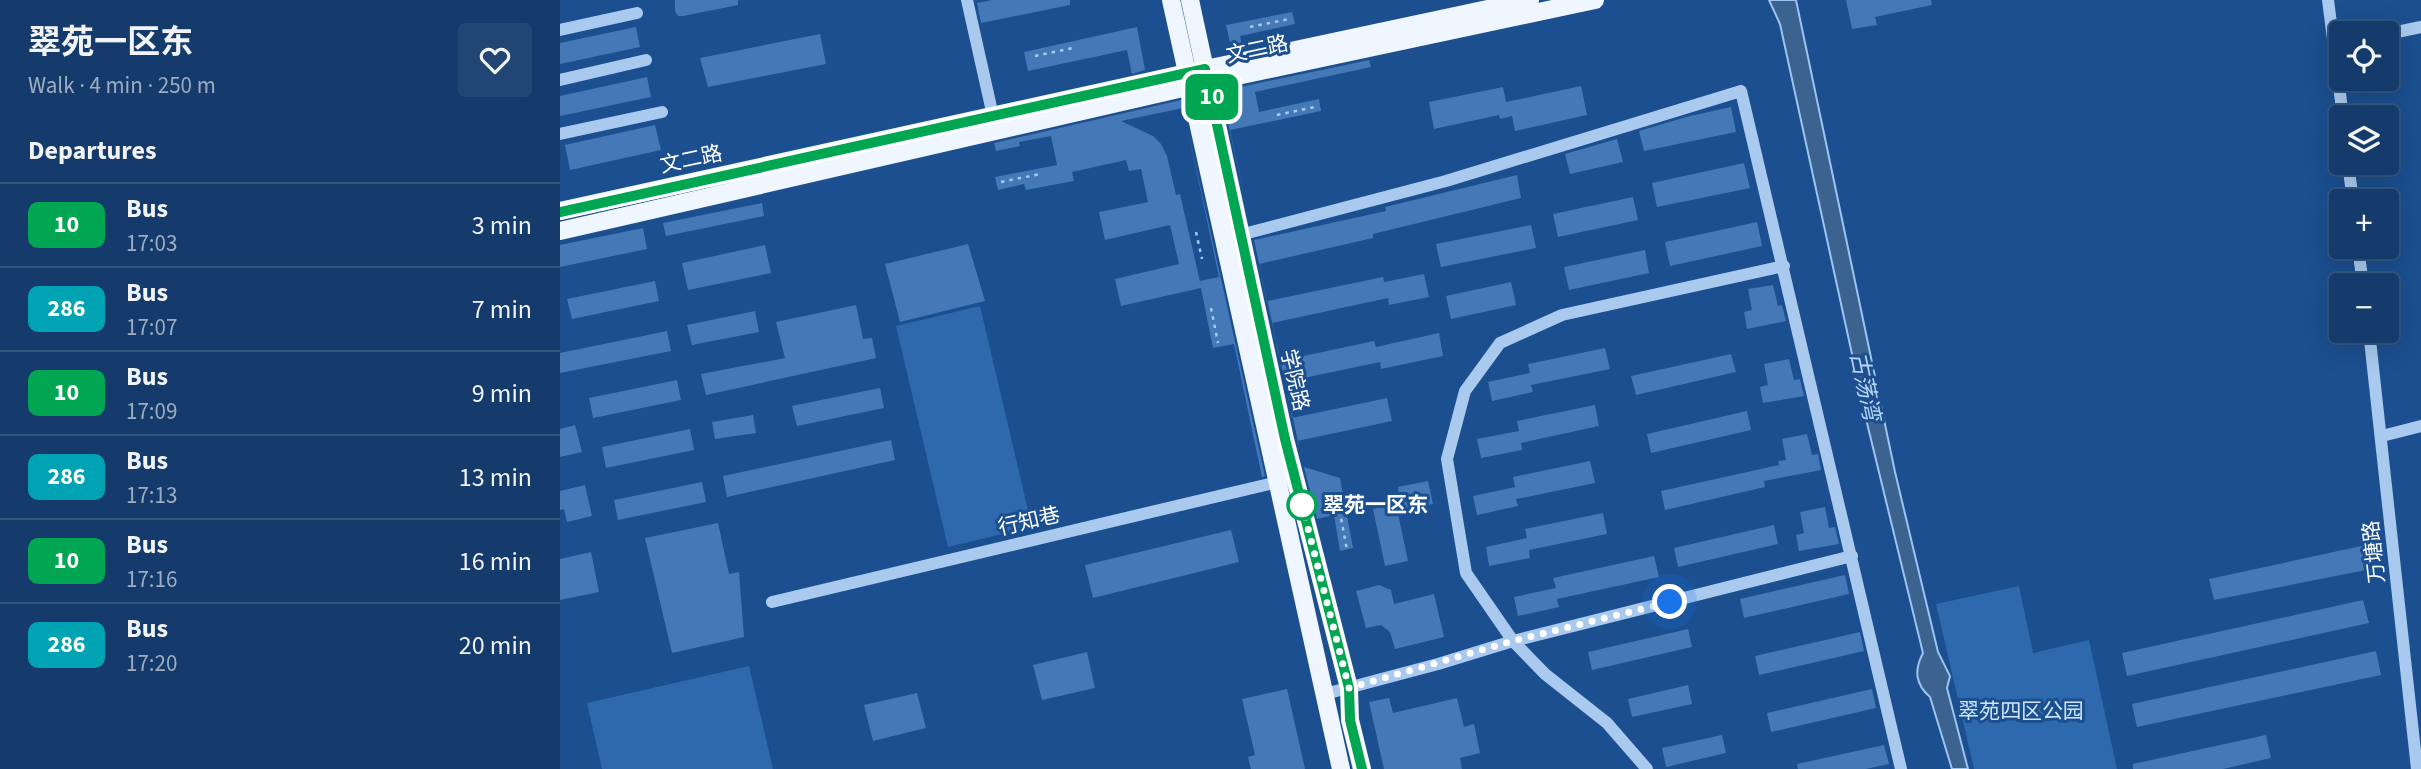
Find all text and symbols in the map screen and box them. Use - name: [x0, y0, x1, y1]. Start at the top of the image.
- text: 翠苑一区东: [28, 19, 193, 66]
- map controls: [2329, 21, 2399, 343]
- button: locate: [2329, 21, 2399, 91]
- button: heart: [458, 23, 532, 97]
- street label: 文二路: [1223, 28, 1291, 70]
- text: Walk · 4 min · 250 m: [28, 69, 216, 102]
- line badge: 10: [1180, 74, 1244, 120]
- text: 10: [1199, 79, 1225, 114]
- button: layers: [2329, 105, 2399, 175]
- text: Departures: [28, 132, 156, 169]
- street label: 文二路: [657, 138, 725, 180]
- button: +: [2329, 189, 2399, 259]
- text: Bus: [126, 190, 168, 227]
- text: 10: [54, 207, 79, 242]
- text: 3 min: [472, 207, 532, 244]
- text: 17:03: [126, 227, 177, 260]
- button: −: [2329, 273, 2399, 343]
- text: Bus: [126, 274, 168, 311]
- text: 286: [47, 291, 86, 326]
- text: 7 min: [472, 291, 532, 328]
- text: 17:07: [126, 311, 177, 344]
- street label: 学院路: [1273, 346, 1317, 414]
- water label: 古荡湾: [1842, 349, 1889, 427]
- text: Bus: [126, 358, 168, 395]
- text: 10: [54, 375, 79, 410]
- text: 9 min: [472, 375, 532, 412]
- text: 17:09: [126, 395, 177, 428]
- text: Bus: [126, 442, 168, 479]
- text: 286: [47, 459, 86, 494]
- text: 13 min: [459, 459, 532, 496]
- text: 17:13: [126, 479, 177, 512]
- marker: 翠苑一区东: [1287, 490, 1317, 520]
- place label: 翠苑一区东: [1323, 490, 1428, 520]
- street label: 行知巷: [995, 499, 1063, 543]
- street label: 万塘路: [2356, 519, 2392, 585]
- text: Bus: [126, 526, 168, 563]
- text: 10: [54, 543, 79, 578]
- text: 16 min: [459, 543, 532, 580]
- text: 17:16: [126, 563, 177, 596]
- your location: [1652, 584, 1687, 619]
- text: Bus: [126, 610, 168, 647]
- text: 286: [47, 627, 86, 662]
- text: 20 min: [459, 627, 532, 664]
- text: 17:20: [126, 647, 177, 680]
- park label: 翠苑四区公园: [1958, 696, 2084, 726]

